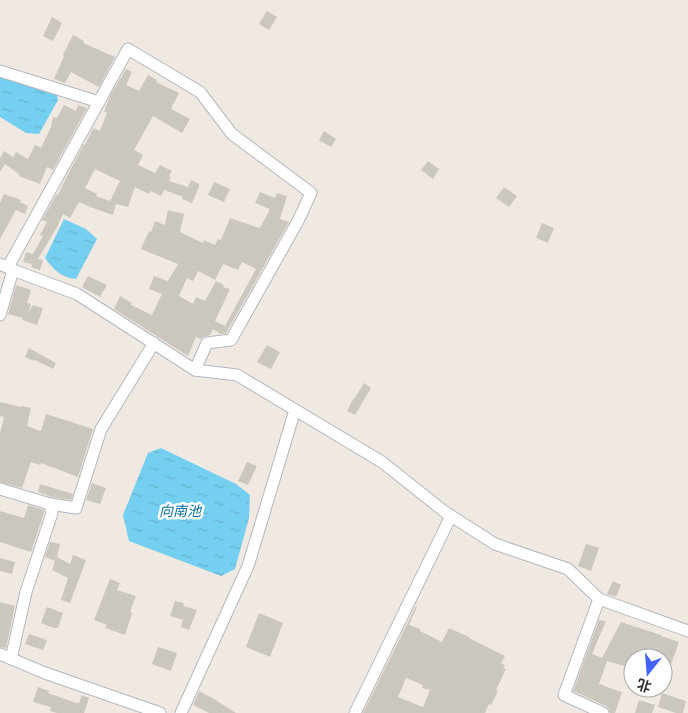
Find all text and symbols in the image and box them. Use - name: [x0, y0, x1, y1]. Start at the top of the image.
- water label: 向南池: [159, 502, 203, 519]
- north arrow: [623, 648, 673, 698]
- text: 北: [635, 676, 653, 696]

